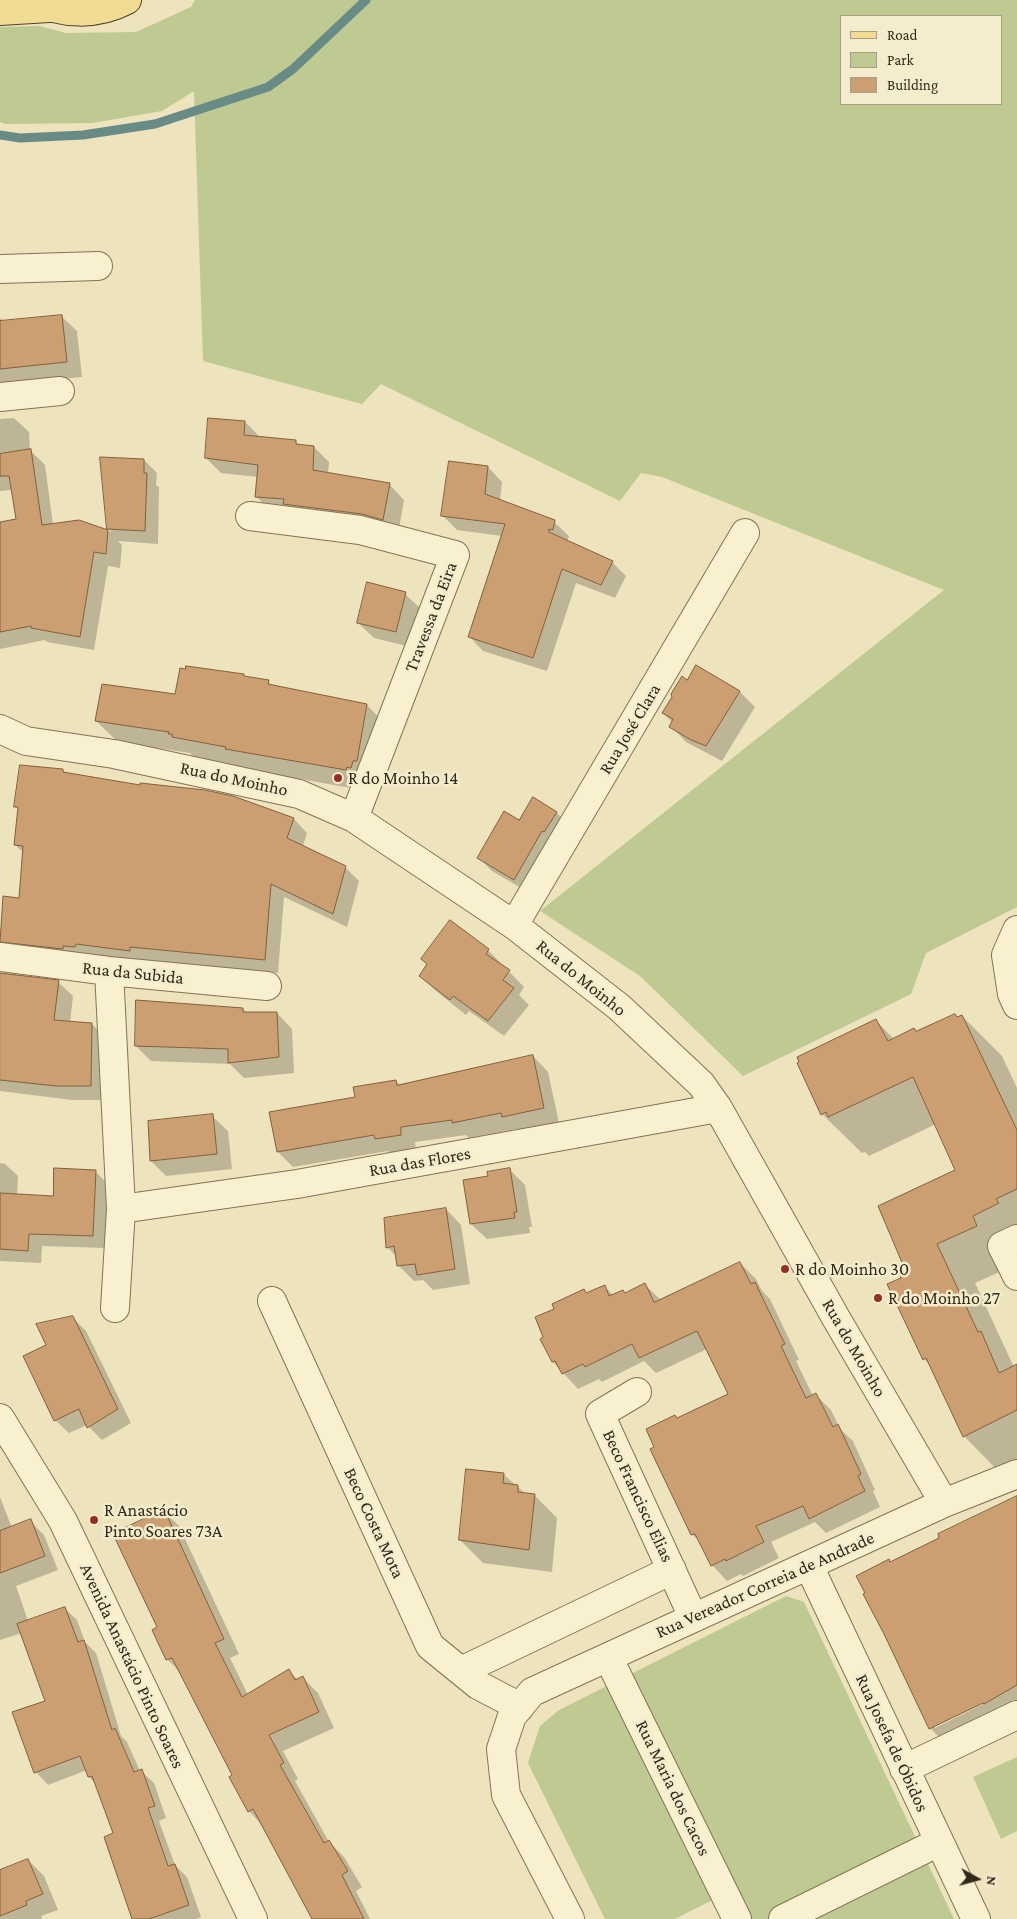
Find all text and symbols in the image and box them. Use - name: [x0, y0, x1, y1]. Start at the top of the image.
- legend: [840, 15, 1002, 105]
- text: Road: [887, 27, 917, 43]
- text: Park: [887, 52, 914, 68]
- text: Building: [887, 77, 938, 93]
- street label: Travessa da Eira: [400, 559, 462, 675]
- street label: Rua José Clara: [595, 680, 665, 778]
- street label: Rua do Moinho: [178, 757, 290, 801]
- place label: R do Moinho 14: [348, 767, 459, 789]
- marker: R do Moinho 14: [332, 772, 344, 784]
- street label: Rua do Moinho: [532, 935, 630, 1021]
- street label: Rua da Subida: [81, 957, 185, 989]
- street label: Rua das Flores: [368, 1142, 472, 1182]
- place label: R do Moinho 30: [795, 1258, 909, 1280]
- marker: R do Moinho 30: [779, 1263, 791, 1275]
- place label: R do Moinho 27: [888, 1287, 1000, 1309]
- marker: R do Moinho 27: [872, 1292, 884, 1304]
- street label: Rua do Moinho: [817, 1295, 891, 1401]
- street label: Beco Francisco Elias: [598, 1426, 678, 1566]
- street label: Beco Costa Mota: [339, 1464, 409, 1582]
- place label: R Anastácio Pinto Soares 73A: [104, 1499, 222, 1542]
- marker: R Anastácio Pinto Soares 73A: [88, 1514, 100, 1526]
- street label: Rua Vereador Correia de Andrade: [652, 1527, 878, 1643]
- street label: Avenida Anastácio Pinto Soares: [75, 1560, 189, 1772]
- street label: Rua Josefa de Óbidos: [851, 1671, 933, 1815]
- street label: Rua Maria dos Cacos: [631, 1717, 715, 1859]
- north arrow: [952, 1854, 1002, 1904]
- text: N: [983, 1875, 1000, 1887]

